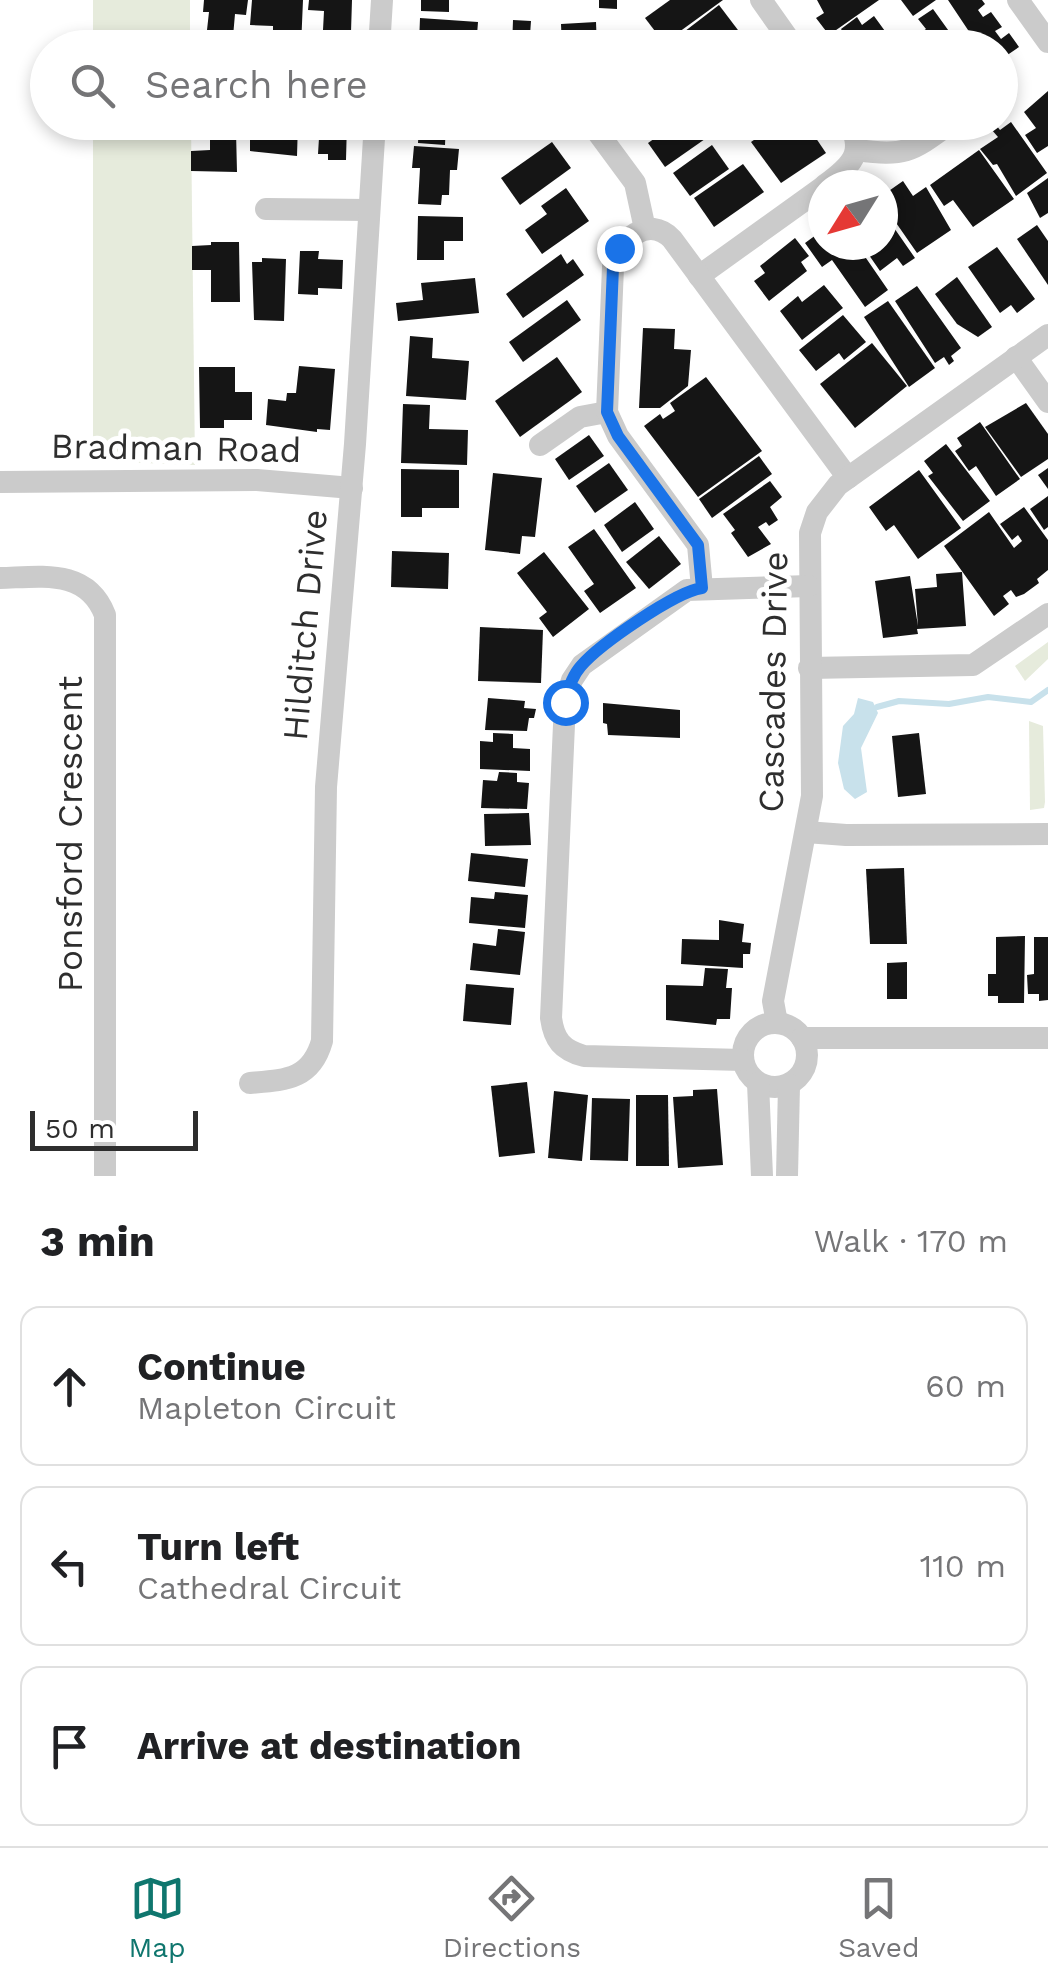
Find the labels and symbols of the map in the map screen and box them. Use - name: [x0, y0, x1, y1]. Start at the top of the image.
- north arrow: [808, 170, 898, 260]
- route end: [597, 226, 643, 272]
- street label: Bradman Road: [50, 425, 302, 471]
- street label: Hilditch Drive: [274, 508, 336, 742]
- street label: Cascades Drive: [750, 551, 796, 813]
- street label: Ponsford Crescent: [49, 676, 91, 992]
- route start: [543, 680, 589, 726]
- scale bar: [30, 1106, 198, 1150]

